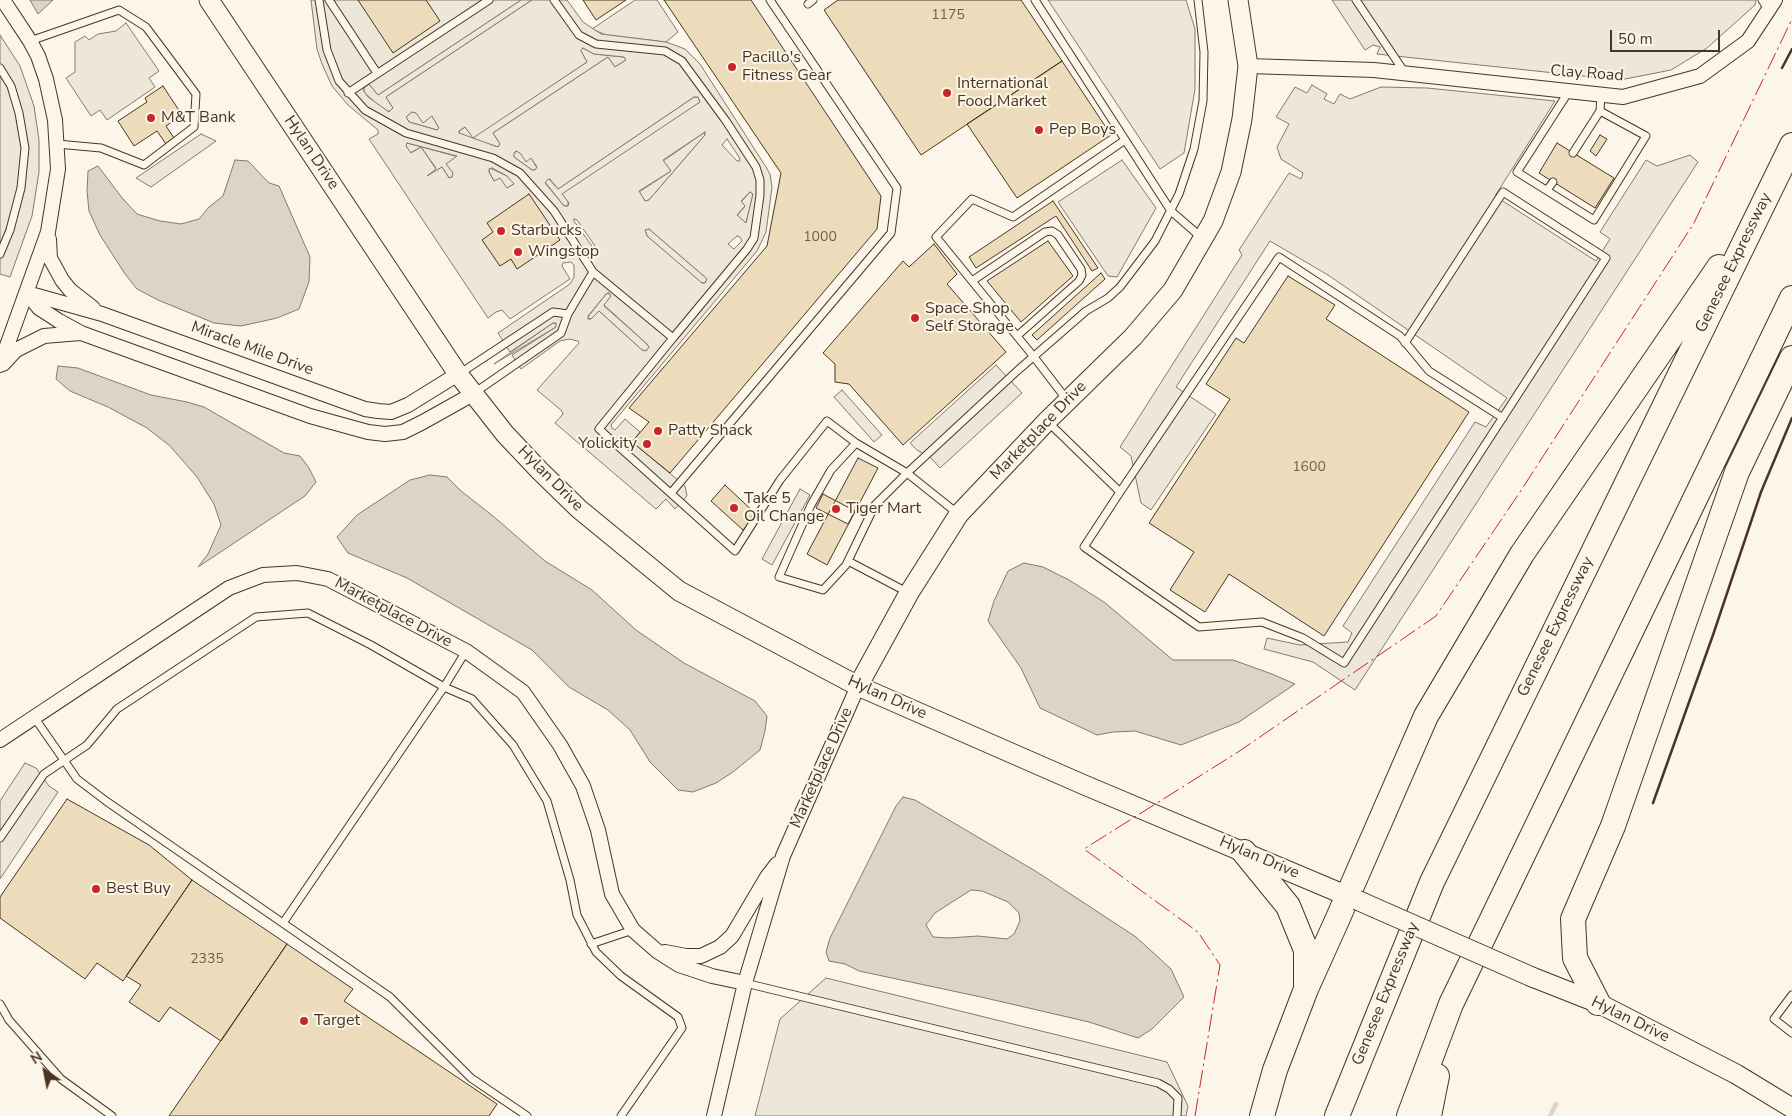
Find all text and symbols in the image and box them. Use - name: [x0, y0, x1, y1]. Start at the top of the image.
- house number: 1175: [931, 8, 965, 24]
- scale bar: [1612, 20, 1722, 52]
- text: 50 m: [1618, 29, 1653, 49]
- place label: Pacillo's Fitness Gear: [742, 48, 832, 86]
- marker: Pacillo's Fitness Gear: [726, 61, 738, 73]
- street label: Clay Road: [1550, 62, 1624, 86]
- place label: International Food Market: [957, 74, 1048, 112]
- marker: International Food Market: [941, 87, 953, 99]
- place label: M&T Bank: [161, 108, 235, 128]
- marker: M&T Bank: [145, 112, 157, 124]
- street label: Hylan Drive: [279, 112, 343, 194]
- place label: Pep Boys: [1049, 120, 1116, 140]
- marker: Pep Boys: [1033, 124, 1045, 136]
- street label: Genesee Expressway: [1692, 190, 1776, 336]
- place label: Starbucks: [511, 221, 582, 241]
- marker: Starbucks: [495, 225, 507, 237]
- house number: 1000: [803, 230, 837, 246]
- place label: Wingstop: [528, 242, 599, 262]
- marker: Wingstop: [512, 246, 524, 258]
- place label: Space Shop Self Storage: [925, 299, 1014, 337]
- marker: Space Shop Self Storage: [909, 312, 921, 324]
- street label: Miracle Mile Drive: [188, 318, 316, 380]
- street label: Marketplace Drive: [987, 378, 1091, 484]
- place label: Patty Shack: [668, 421, 752, 441]
- marker: Patty Shack: [652, 425, 664, 437]
- place label: Yolickity: [578, 434, 637, 454]
- marker: Yolickity: [641, 438, 653, 450]
- street label: Hylan Drive: [513, 442, 587, 516]
- house number: 1600: [1292, 460, 1326, 476]
- place label: Take 5 Oil Change: [744, 489, 824, 527]
- place label: Tiger Mart: [846, 499, 921, 519]
- marker: Take 5 Oil Change: [728, 502, 740, 514]
- marker: Tiger Mart: [830, 503, 842, 515]
- street label: Genesee Expressway: [1514, 554, 1598, 700]
- street label: Marketplace Drive: [331, 574, 455, 652]
- street label: Hylan Drive: [844, 672, 930, 724]
- street label: Marketplace Drive: [787, 705, 857, 831]
- street label: Hylan Drive: [1216, 833, 1302, 883]
- place label: Best Buy: [106, 879, 171, 899]
- marker: Best Buy: [90, 883, 102, 895]
- street label: Genesee Expressway: [1348, 920, 1424, 1068]
- house number: 2335: [190, 952, 224, 968]
- street label: Hylan Drive: [1588, 993, 1672, 1047]
- place label: Target: [314, 1011, 360, 1031]
- marker: Target: [298, 1015, 310, 1027]
- north arrow: [20, 1046, 70, 1096]
- text: N: [27, 1047, 46, 1069]

